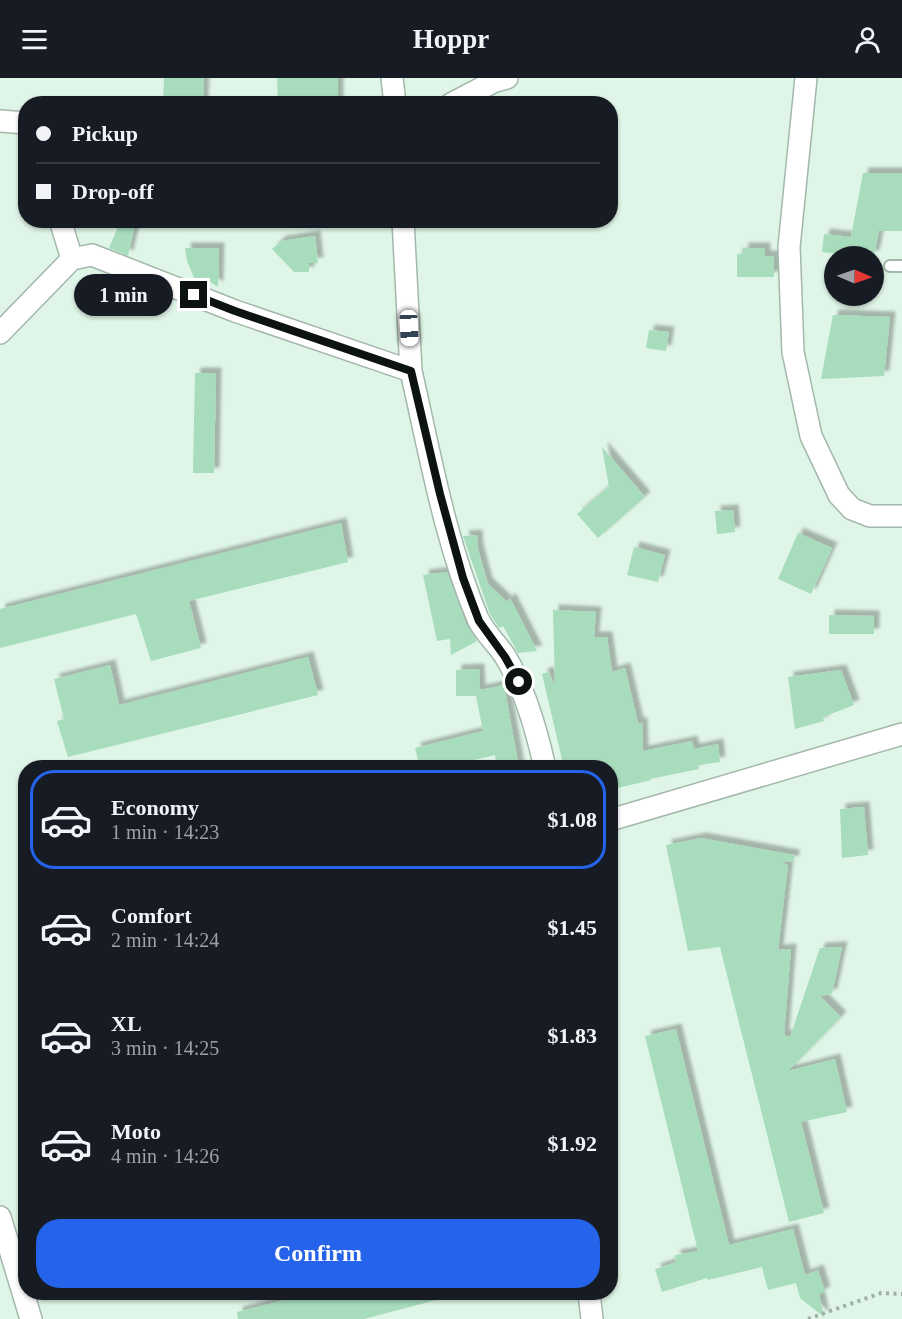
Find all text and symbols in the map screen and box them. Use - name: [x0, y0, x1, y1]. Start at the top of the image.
- icon: menu: [18, 23, 51, 56]
- icon: person: [851, 23, 884, 56]
- text: Hoppr: [413, 24, 489, 54]
- text: Pickup: [72, 121, 138, 146]
- text: Drop-off: [72, 179, 153, 204]
- north arrow: [824, 246, 884, 306]
- map controls: [824, 246, 884, 306]
- callout: 1 min: [74, 274, 173, 316]
- route end: [180, 281, 207, 308]
- text: 1 min: [99, 284, 148, 306]
- car: [399, 310, 419, 346]
- route start: [505, 668, 532, 695]
- icon: car: [39, 793, 93, 847]
- text: Economy: [111, 795, 199, 820]
- text: $1.08: [548, 807, 597, 832]
- text: 1 min · 14:23: [111, 821, 219, 843]
- icon: car: [39, 901, 93, 955]
- text: Comfort: [111, 903, 192, 928]
- text: $1.45: [548, 915, 597, 940]
- text: 2 min · 14:24: [111, 929, 219, 951]
- icon: car: [39, 1009, 93, 1063]
- text: XL: [111, 1011, 142, 1036]
- text: $1.83: [548, 1023, 597, 1048]
- text: 3 min · 14:25: [111, 1037, 219, 1059]
- icon: car: [39, 1117, 93, 1171]
- text: Moto: [111, 1119, 161, 1144]
- text: $1.92: [548, 1131, 597, 1156]
- text: 4 min · 14:26: [111, 1145, 219, 1167]
- button: Confirm: [36, 1219, 600, 1288]

